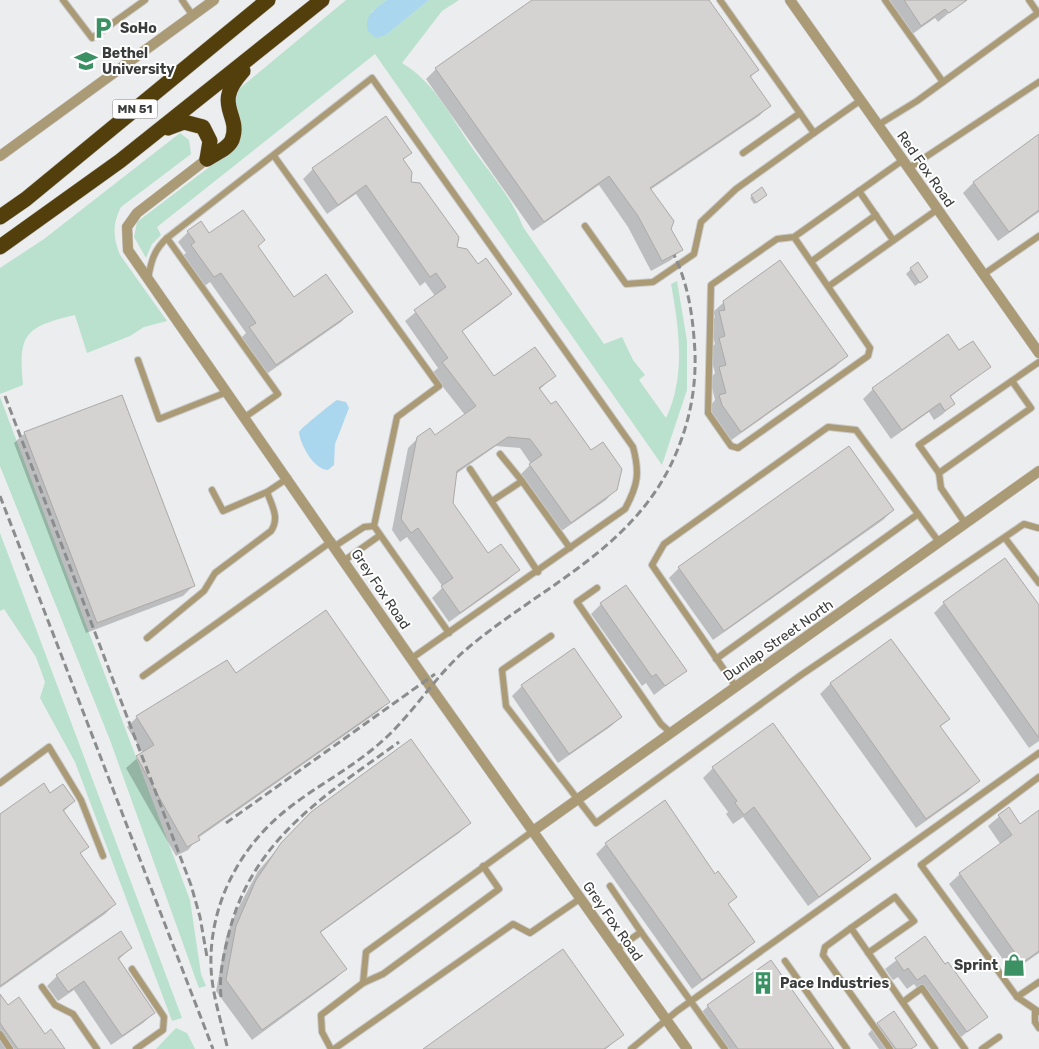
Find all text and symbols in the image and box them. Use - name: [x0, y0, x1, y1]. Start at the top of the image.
- parking icon: SoHo: [90, 15, 116, 41]
- place label: SoHo: [120, 20, 157, 37]
- place label: Bethel University: [102, 45, 175, 78]
- school or university icon: Bethel University: [73, 48, 99, 74]
- road number: MN 51: [112, 100, 158, 118]
- street label: Red Fox Road: [893, 128, 958, 210]
- street label: Grey Fox Road: [348, 546, 414, 633]
- street label: Dunlap Street North: [720, 596, 837, 685]
- street label: Grey Fox Road: [579, 878, 646, 964]
- shop icon: Sprint: [1001, 952, 1027, 978]
- place label: Sprint: [954, 957, 998, 974]
- building icon: Pace Industries: [750, 970, 776, 996]
- place label: Pace Industries: [780, 975, 889, 992]

